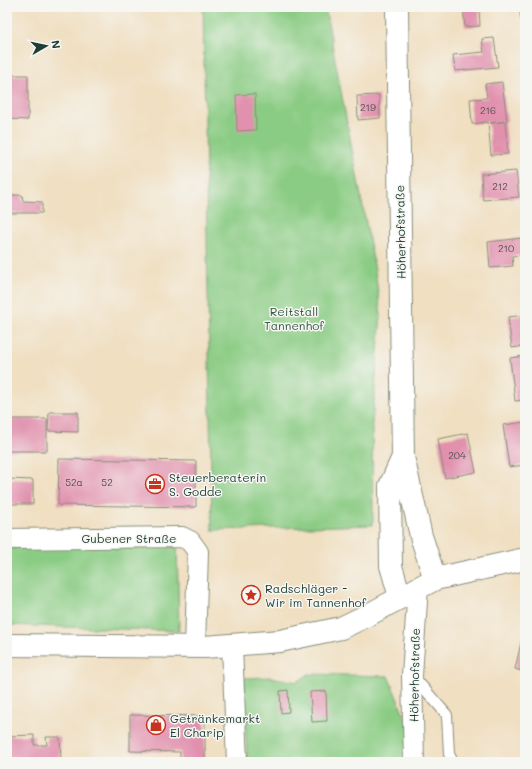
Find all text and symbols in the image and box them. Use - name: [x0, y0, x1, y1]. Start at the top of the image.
- north arrow: [26, 26, 66, 66]
- text: N: [48, 39, 64, 50]
- house number: 219: [360, 100, 376, 114]
- house number: 216: [480, 103, 496, 117]
- house number: 212: [492, 179, 508, 193]
- street label: Höherhofstraße: [391, 185, 409, 279]
- house number: 210: [498, 241, 514, 255]
- park label: Reitstall Tannenhof: [264, 303, 324, 333]
- house number: 204: [448, 448, 466, 462]
- place label: Steuerberaterin S. Godde: [169, 469, 266, 499]
- office icon: Steuerberaterin S. Godde: [144, 473, 166, 495]
- house number: 52a: [65, 475, 83, 489]
- house number: 52: [101, 475, 113, 489]
- street label: Gubener Straße: [81, 530, 177, 546]
- place label: Radschläger - Wir im Tannenhof: [265, 580, 367, 610]
- place icon: Radschläger - Wir im Tannenhof: [240, 584, 262, 606]
- street label: Höherhofstraße: [405, 628, 423, 722]
- place label: Getränkemarkt El Charip: [170, 710, 260, 740]
- shop icon: Getränkemarkt El Charip: [145, 714, 167, 736]

